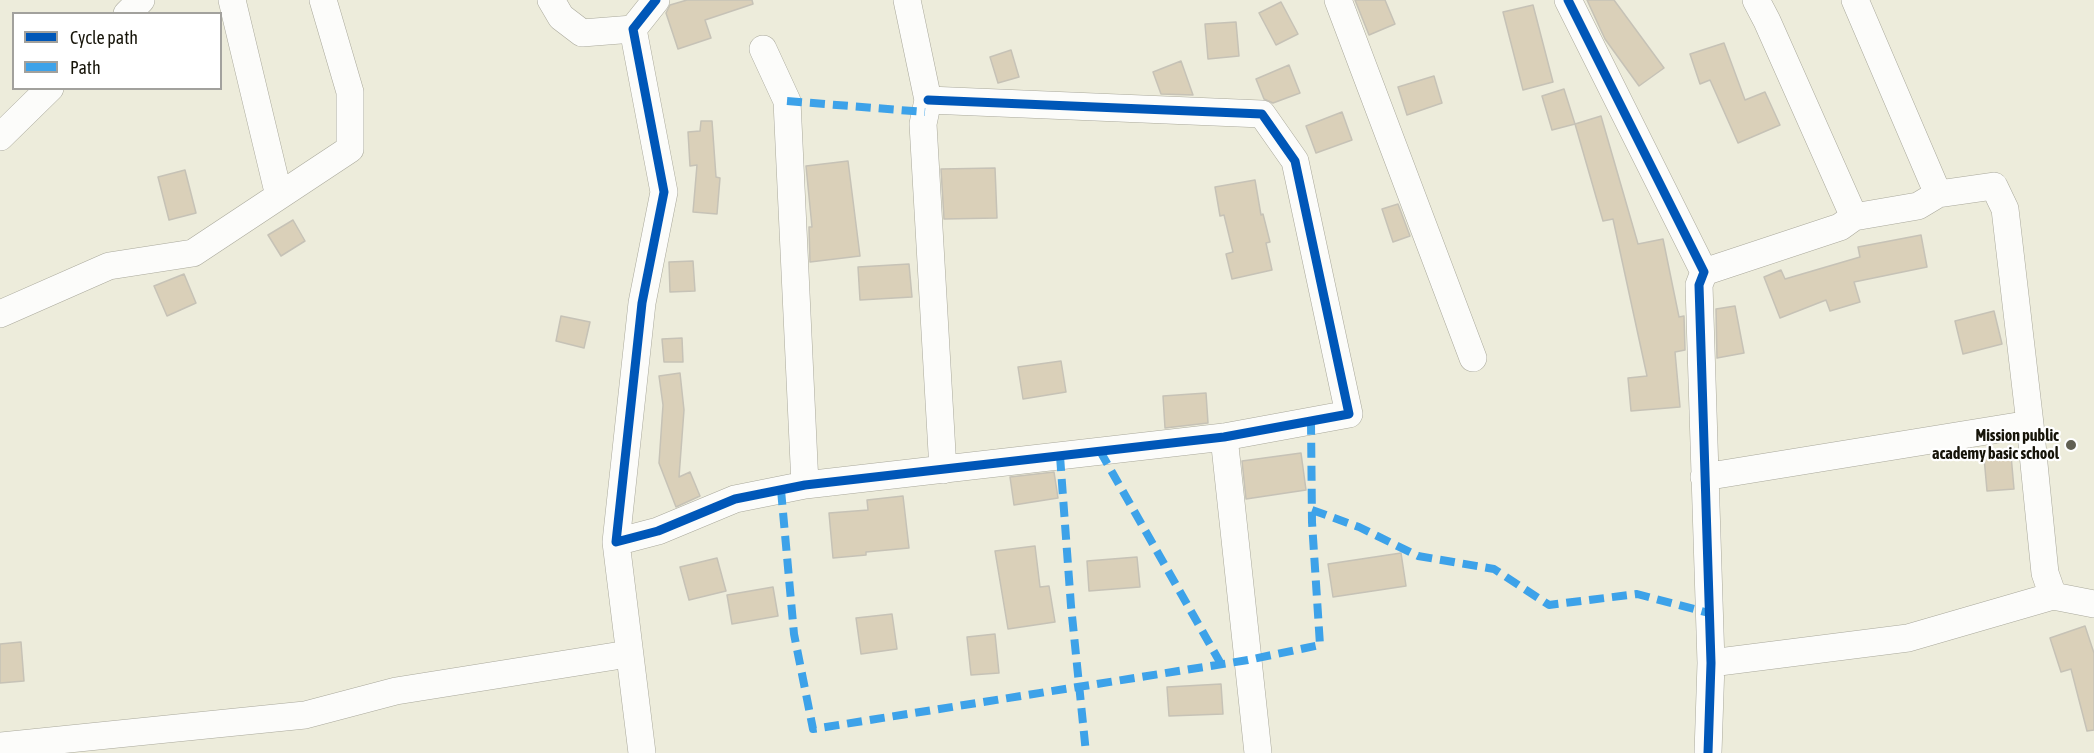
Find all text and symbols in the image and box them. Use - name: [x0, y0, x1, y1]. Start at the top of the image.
- legend: [12, 12, 222, 90]
- text: Cycle path: [70, 27, 138, 48]
- text: Path: [70, 57, 101, 78]
- place label: Mission public academy basic school: [1932, 426, 2059, 464]
- marker: Mission public academy basic school: [2064, 438, 2078, 452]

